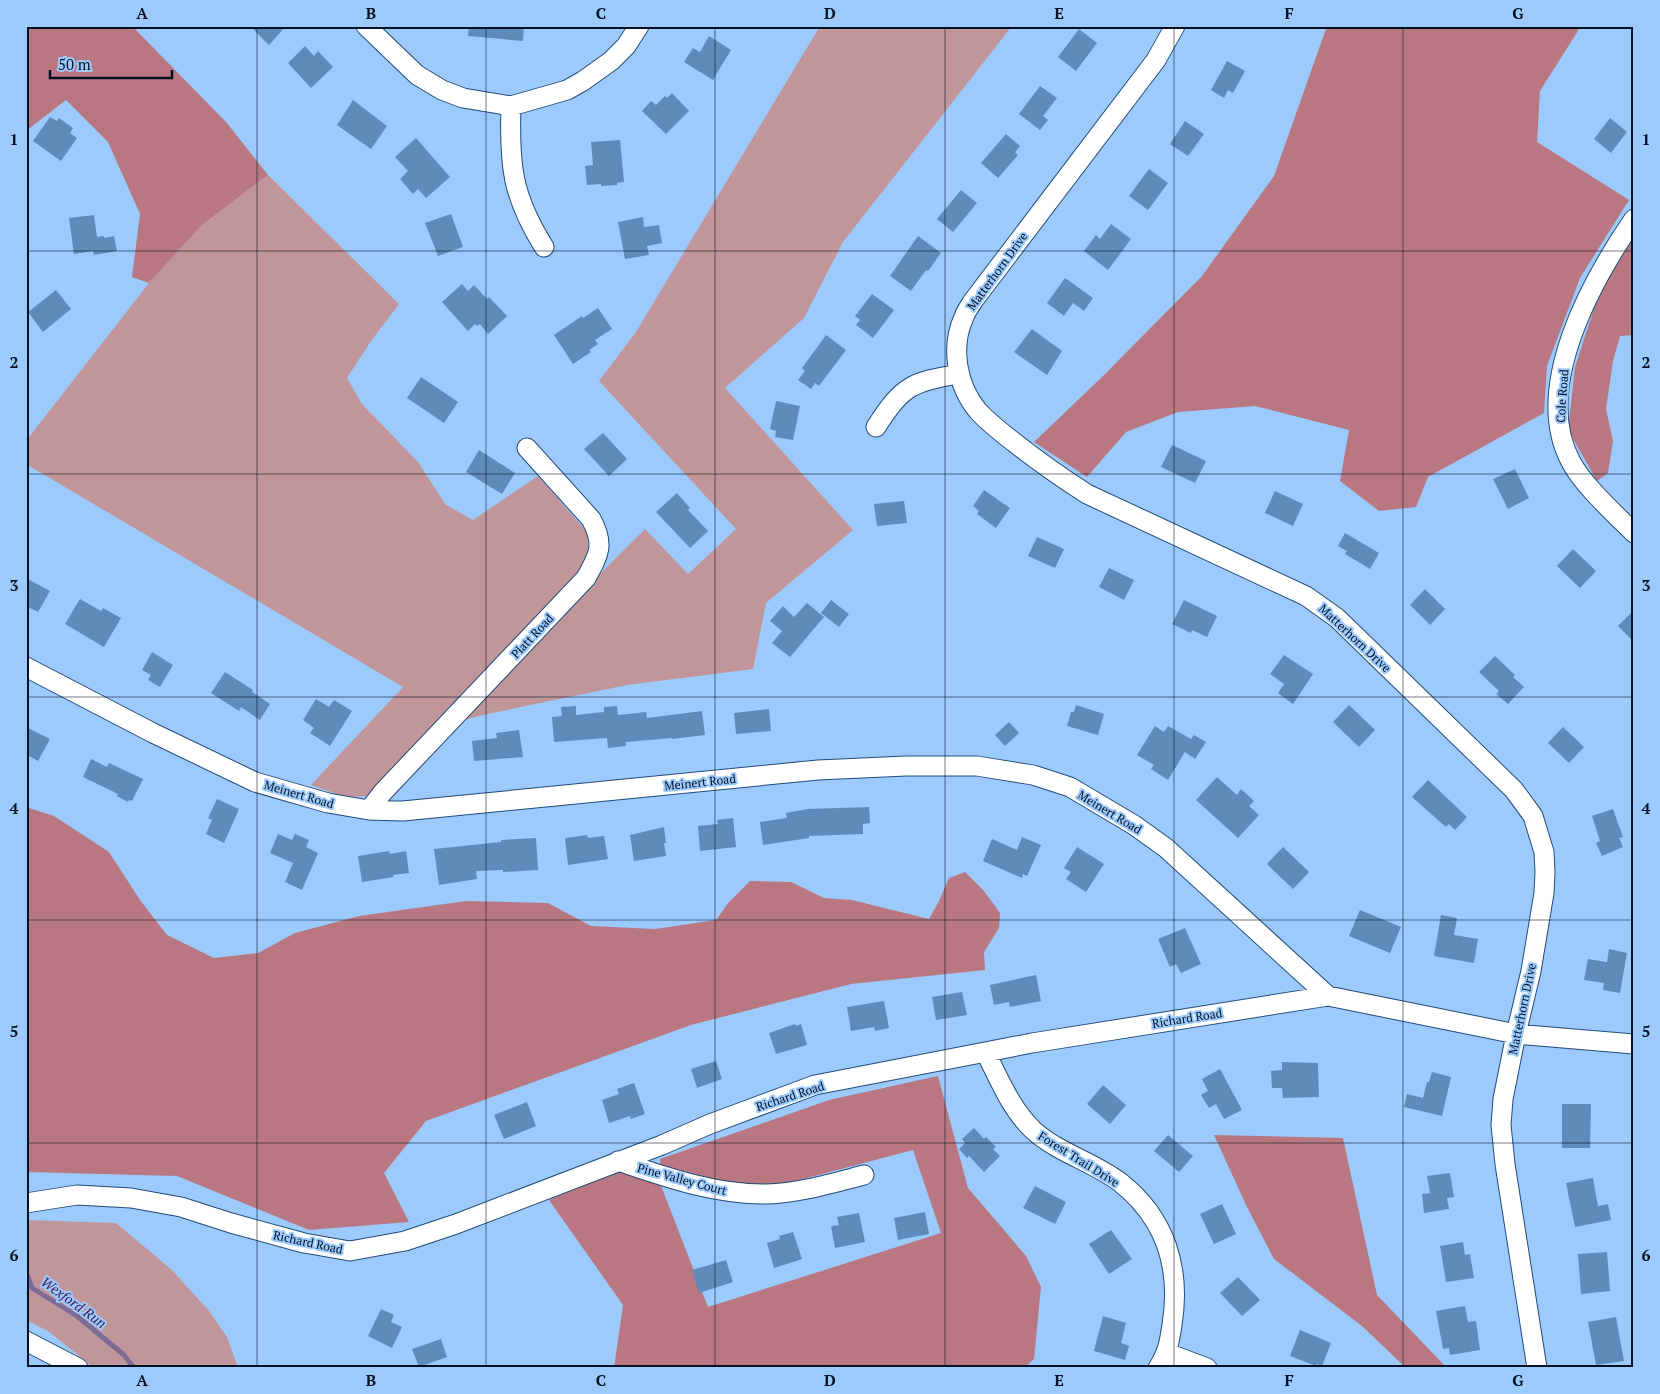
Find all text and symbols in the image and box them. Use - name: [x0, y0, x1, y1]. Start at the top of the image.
- text: A: [136, 2, 148, 24]
- text: B: [366, 2, 376, 24]
- text: C: [596, 2, 606, 24]
- text: D: [824, 2, 836, 24]
- text: E: [1054, 2, 1064, 24]
- text: F: [1284, 2, 1294, 24]
- text: G: [1512, 2, 1524, 24]
- scale bar: [50, 48, 172, 80]
- text: 50 m: [58, 54, 91, 74]
- text: 1: [9, 128, 19, 150]
- text: 1: [1641, 128, 1651, 150]
- street label: Matterhorn Drive: [964, 229, 1030, 313]
- text: 2: [9, 351, 19, 373]
- text: 2: [1641, 351, 1651, 373]
- street label: Cole Road: [1553, 369, 1571, 423]
- text: 3: [9, 574, 19, 596]
- text: 3: [1641, 574, 1651, 596]
- street label: Matterhorn Drive: [1316, 601, 1394, 675]
- street label: Platt Road: [508, 610, 557, 661]
- street label: Meinert Road: [663, 771, 737, 793]
- street label: Meinert Road: [262, 777, 336, 811]
- street label: Meinert Road: [1075, 787, 1145, 837]
- text: 4: [9, 797, 19, 819]
- text: 4: [1641, 797, 1651, 819]
- street label: Matterhorn Drive: [1505, 962, 1539, 1056]
- street label: Richard Road: [1151, 1005, 1224, 1031]
- text: 5: [9, 1020, 19, 1042]
- text: 5: [1641, 1020, 1651, 1042]
- street label: Richard Road: [754, 1078, 826, 1114]
- street label: Forest Trail Drive: [1036, 1128, 1122, 1190]
- street label: Pine Valley Court: [636, 1160, 729, 1198]
- street label: Richard Road: [272, 1227, 345, 1257]
- text: 6: [9, 1244, 19, 1266]
- text: 6: [1641, 1244, 1651, 1266]
- water label: Wexford Run: [37, 1272, 111, 1332]
- text: A: [136, 1369, 148, 1391]
- text: B: [366, 1369, 376, 1391]
- text: C: [596, 1369, 606, 1391]
- text: D: [824, 1369, 836, 1391]
- text: E: [1054, 1369, 1064, 1391]
- text: F: [1284, 1369, 1294, 1391]
- text: G: [1512, 1369, 1524, 1391]

